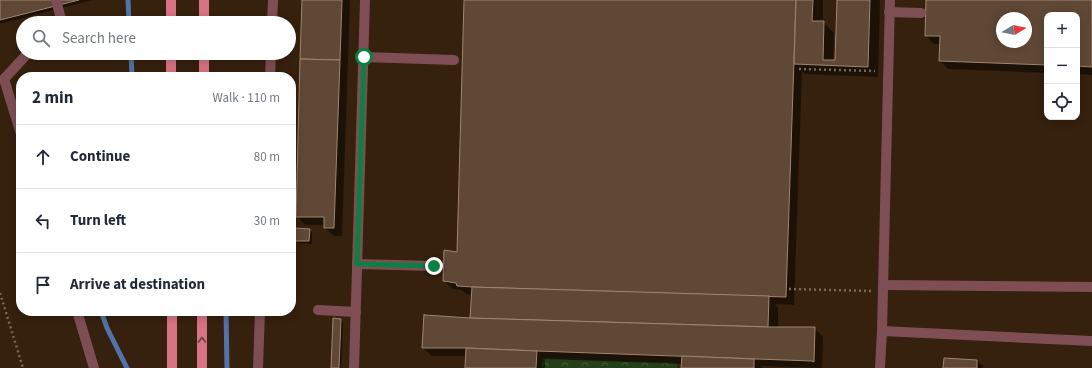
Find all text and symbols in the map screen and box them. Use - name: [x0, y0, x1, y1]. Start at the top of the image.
- north arrow: [996, 12, 1032, 48]
- map controls: [1044, 12, 1080, 120]
- button: +: [1044, 12, 1080, 48]
- search box: [16, 16, 296, 60]
- icon: search: [30, 27, 52, 49]
- text: Search here: [62, 28, 136, 49]
- route start: [355, 48, 373, 66]
- button: −: [1044, 48, 1080, 84]
- button: locate: [1044, 84, 1080, 120]
- text: 2 min: [32, 86, 73, 110]
- text: Walk · 110 m: [212, 89, 280, 107]
- icon: ahead: [32, 146, 54, 168]
- text: Continue: [70, 146, 130, 167]
- text: 80 m: [254, 148, 280, 166]
- icon: left: [32, 210, 54, 232]
- text: Turn left: [70, 210, 126, 231]
- text: 30 m: [254, 212, 280, 230]
- route end: [425, 257, 443, 275]
- icon: arrive: [32, 274, 54, 296]
- text: Arrive at destination: [70, 274, 205, 295]
- one-way arrow: [198, 336, 206, 342]

